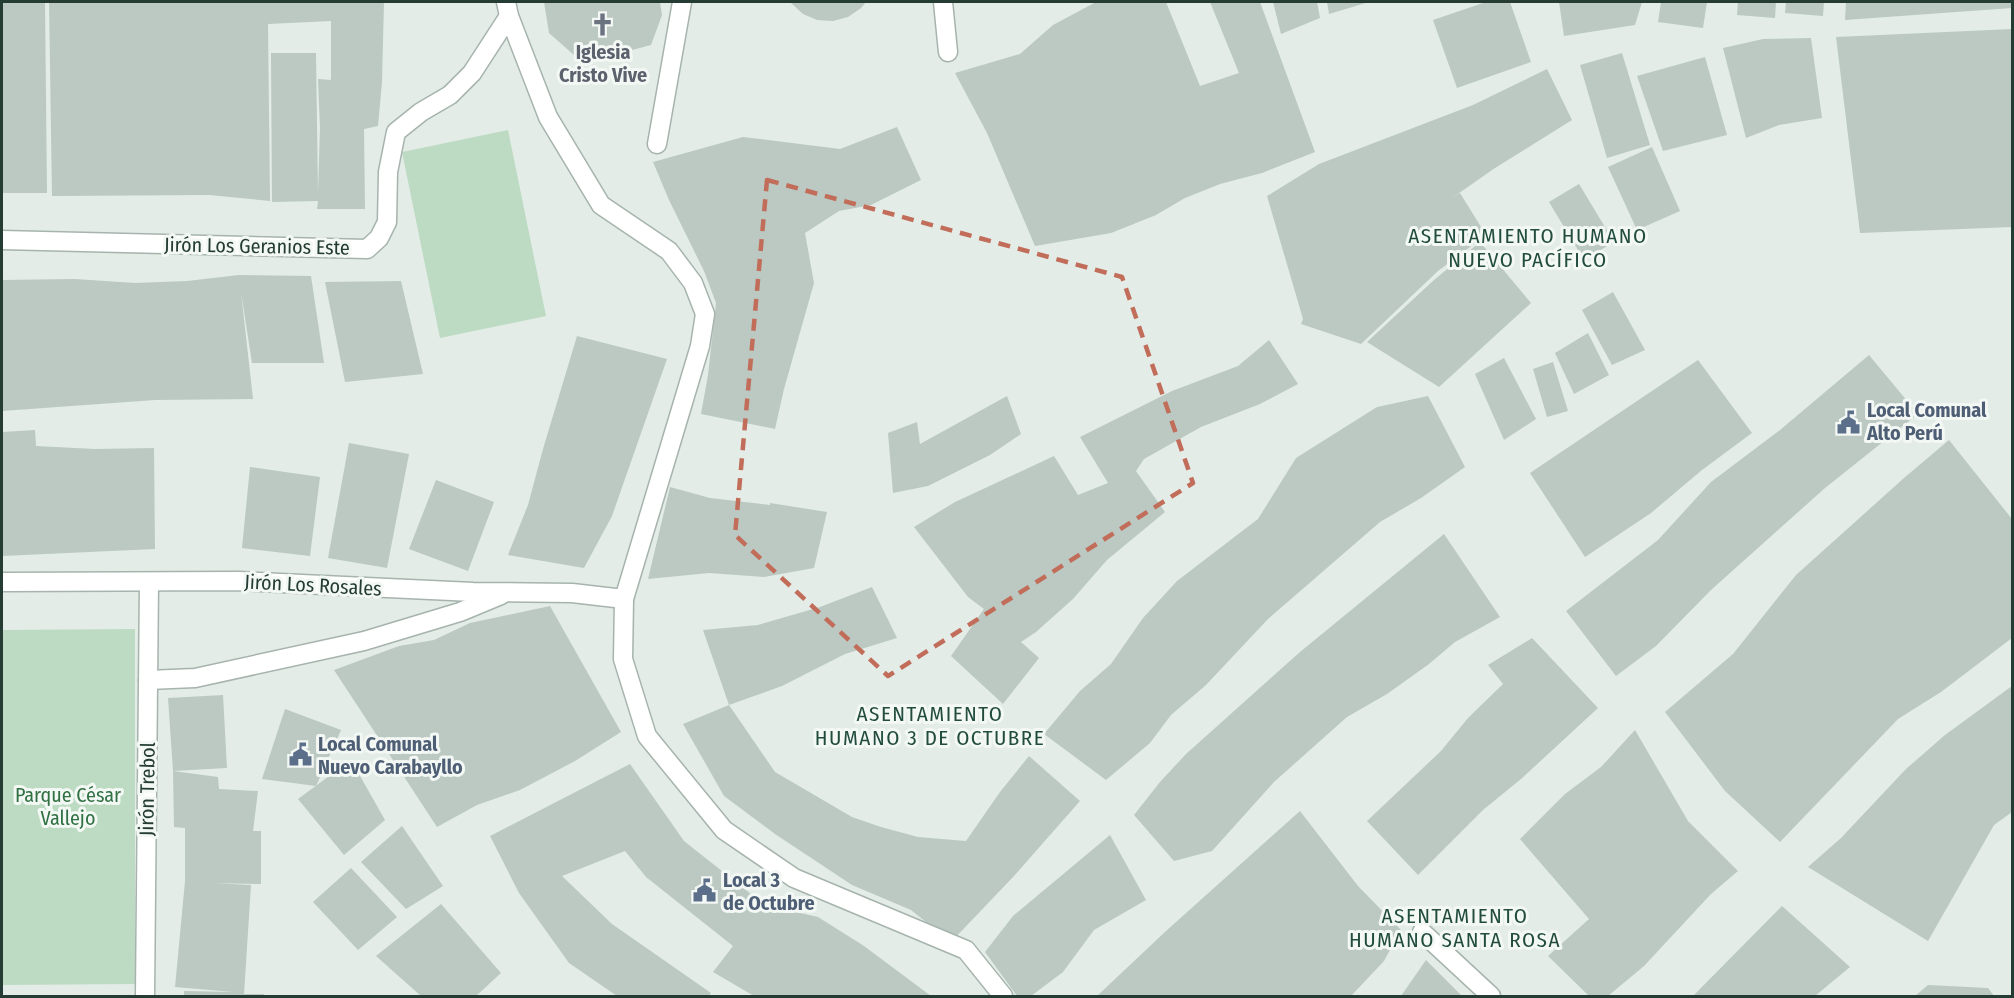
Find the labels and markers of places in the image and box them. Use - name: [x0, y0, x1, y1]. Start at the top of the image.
- church icon: Iglesia Cristo Vive: [590, 11, 616, 37]
- place label: Iglesia Cristo Vive: [559, 40, 647, 87]
- place label: Local Comunal Alto Perú: [1866, 398, 1987, 445]
- public building icon: Local Comunal Alto Perú: [1836, 409, 1862, 435]
- place label: Local Comunal Nuevo Carabayllo: [318, 732, 463, 779]
- public building icon: Local Comunal Nuevo Carabayllo: [287, 742, 313, 768]
- place label: Local 3 de Octubre: [723, 868, 815, 915]
- public building icon: Local 3 de Octubre: [692, 878, 718, 904]

